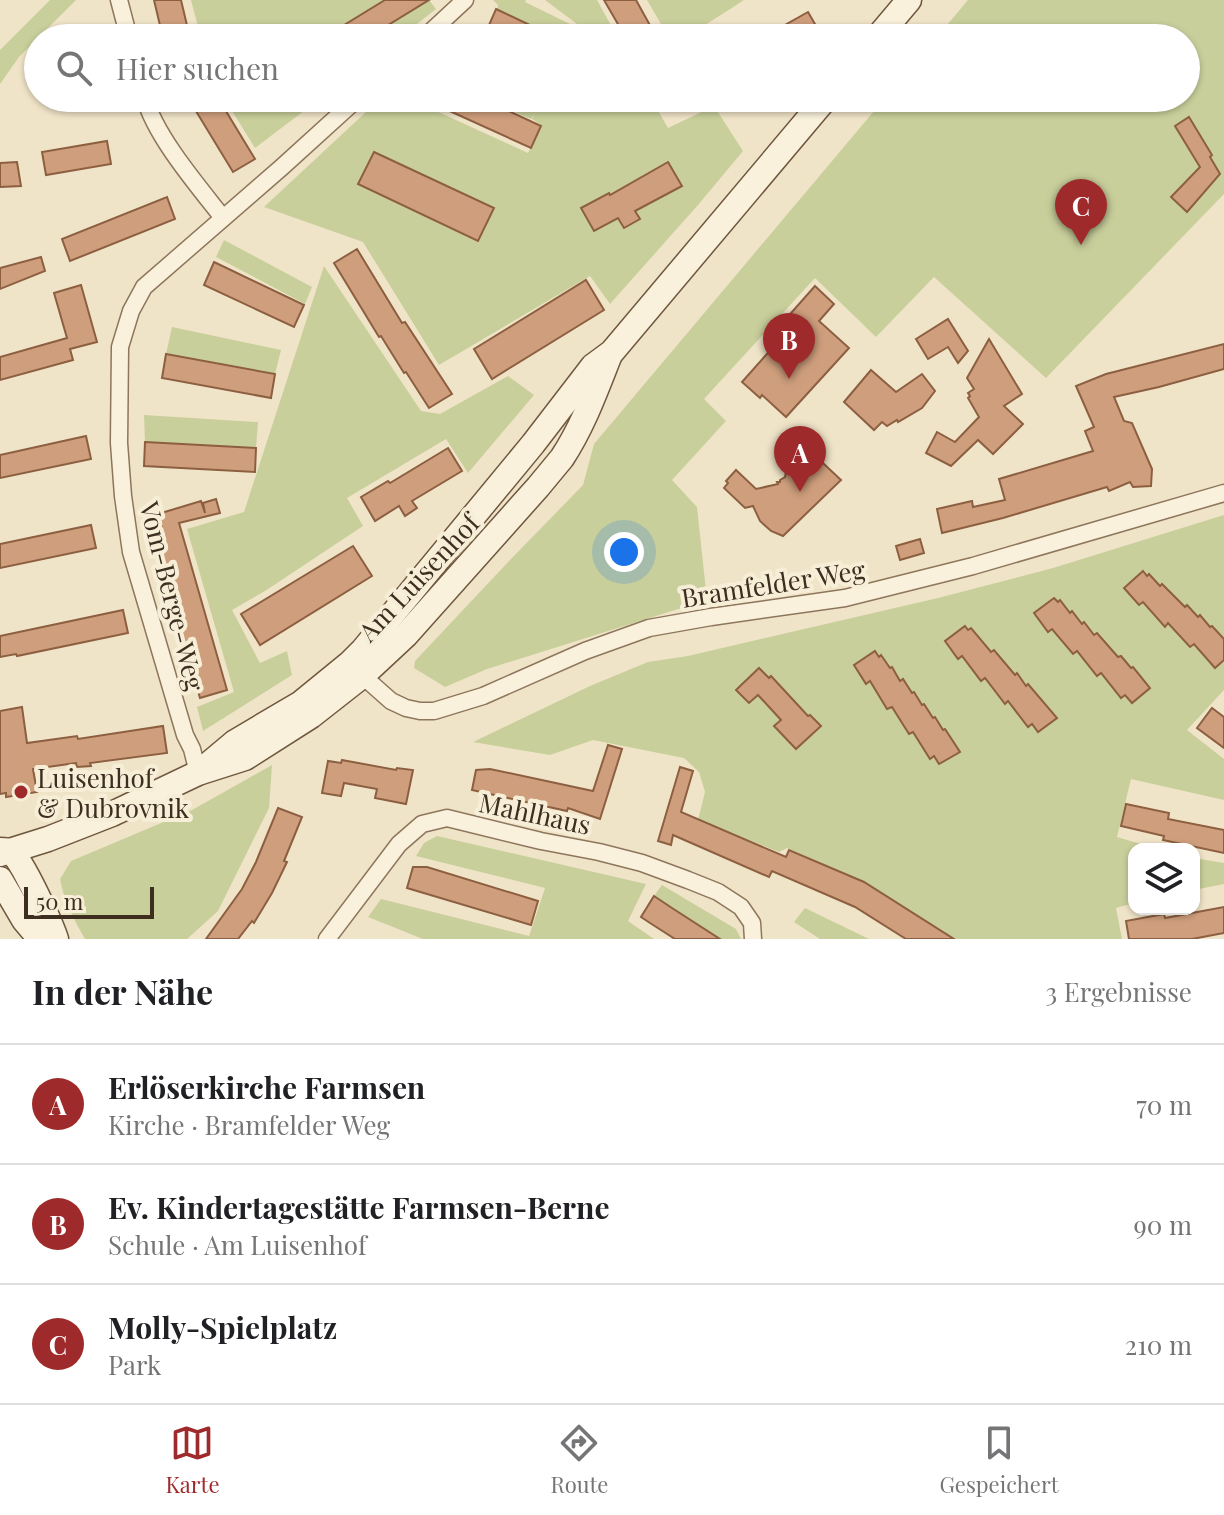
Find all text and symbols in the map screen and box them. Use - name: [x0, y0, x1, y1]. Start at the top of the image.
- search box: [24, 24, 1200, 112]
- icon: search: [52, 46, 96, 90]
- text: Hier suchen: [116, 48, 279, 88]
- pin: C: [1055, 179, 1107, 245]
- pin: B: [763, 313, 815, 379]
- pin: A: [774, 426, 826, 492]
- street label: Vom-Berge-Weg: [132, 497, 214, 695]
- street label: Am Luisenhof: [349, 504, 488, 649]
- your location: [604, 532, 644, 572]
- street label: Bramfelder Weg: [679, 551, 868, 615]
- place label: Luisenhof & Dubrovnik: [37, 760, 190, 825]
- marker: Luisenhof & Dubrovnik: [12, 783, 30, 801]
- street label: Mahlhaus: [476, 784, 594, 842]
- map controls: [1128, 843, 1200, 915]
- button: layers: [1128, 843, 1200, 915]
- scale bar: [24, 883, 154, 919]
- text: 50 m: [36, 886, 83, 916]
- text: In der Nähe: [32, 968, 213, 1014]
- text: 3 Ergebnisse: [1046, 974, 1192, 1009]
- text: Erlöserkirche Farmsen: [108, 1067, 425, 1107]
- text: A: [49, 1087, 67, 1122]
- text: 70 m: [1136, 1087, 1192, 1122]
- text: Kirche · Bramfelder Weg: [108, 1107, 390, 1142]
- text: Ev. Kindertagestätte Farmsen-Berne: [108, 1187, 610, 1227]
- text: B: [49, 1207, 67, 1242]
- text: 90 m: [1134, 1207, 1192, 1242]
- text: Schule · Am Luisenhof: [108, 1227, 367, 1262]
- text: Molly-Spielplatz: [108, 1307, 337, 1347]
- text: C: [49, 1327, 67, 1362]
- text: 210 m: [1125, 1327, 1192, 1362]
- text: Park: [108, 1347, 161, 1382]
- tab: Karte: [165, 1421, 220, 1499]
- tab: Route: [550, 1421, 608, 1499]
- tab: Gespeichert: [939, 1421, 1059, 1499]

